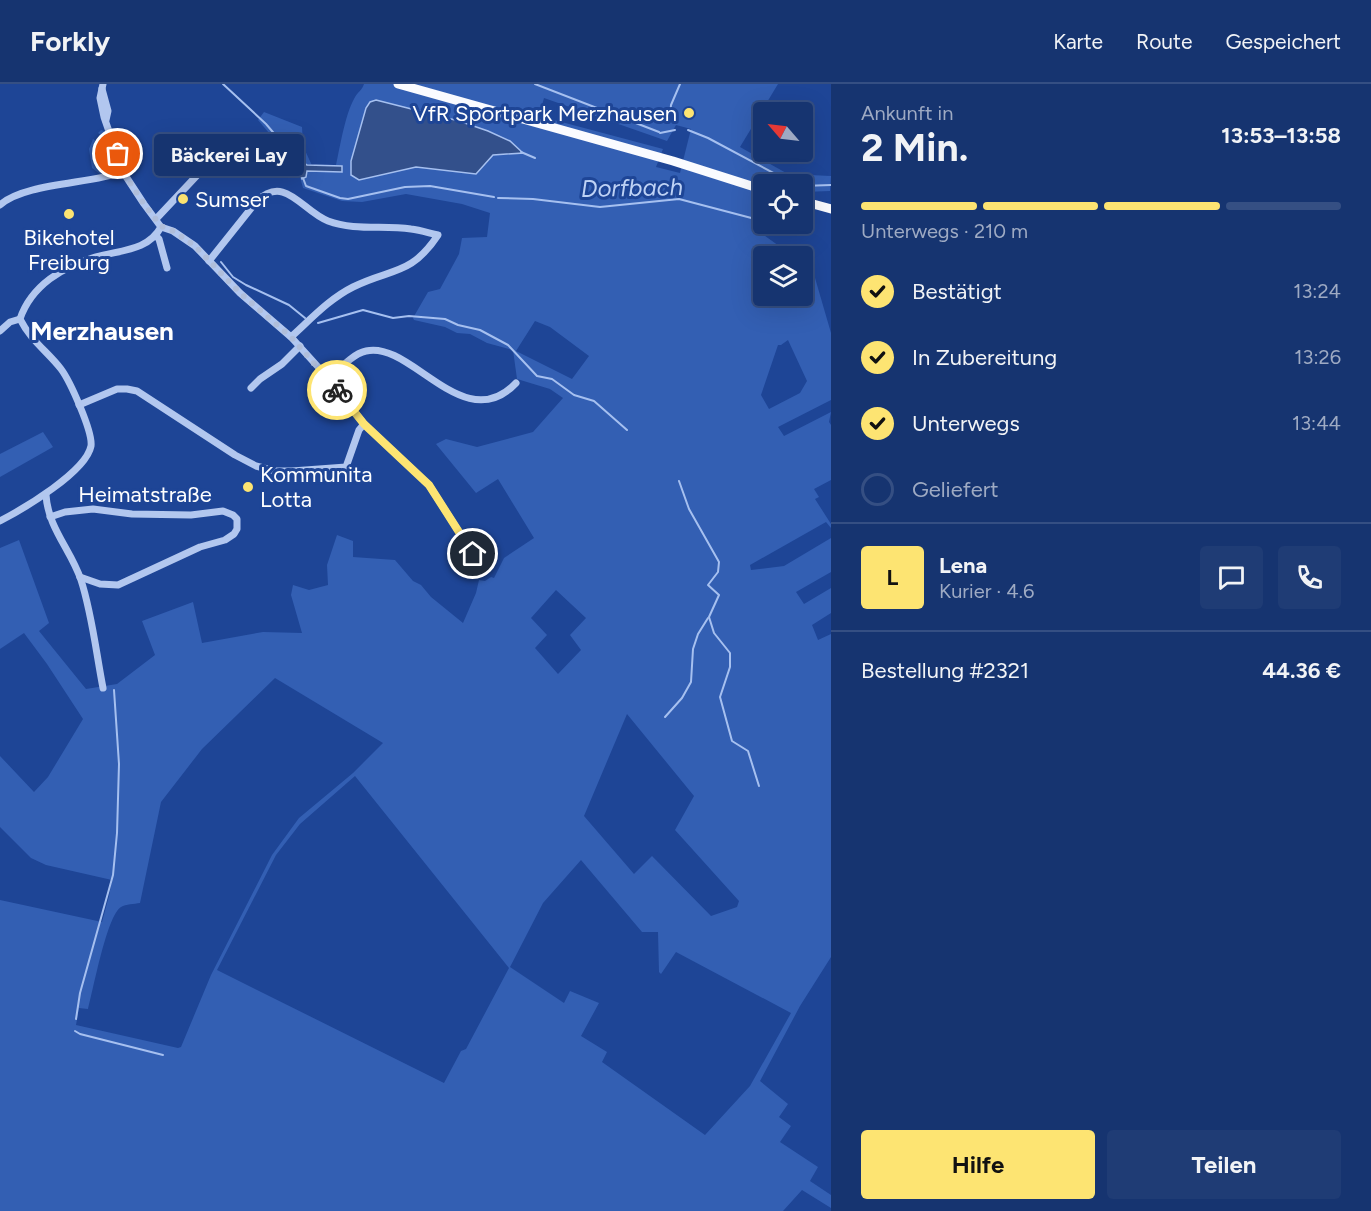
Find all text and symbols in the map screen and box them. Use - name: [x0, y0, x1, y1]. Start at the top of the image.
- text: Forkly: [30, 24, 110, 58]
- text: Karte: [1053, 29, 1103, 54]
- text: Route: [1136, 29, 1192, 54]
- text: Gespeichert: [1225, 29, 1341, 54]
- place label: VfR Sportpark Merzhausen: [412, 100, 677, 127]
- text: Ankunft in: [861, 101, 953, 125]
- north arrow: [753, 102, 813, 162]
- map controls: [753, 102, 813, 306]
- marker: VfR Sportpark Merzhausen: [682, 106, 696, 120]
- text: 13:53–13:58: [1221, 122, 1341, 149]
- text: 2 Min.: [861, 124, 968, 171]
- pin: [92, 128, 143, 179]
- callout: Bäckerei Lay: [154, 133, 304, 175]
- icon: bag: [101, 137, 134, 170]
- text: Bäckerei Lay: [171, 143, 287, 167]
- water label: Dorfbach: [581, 172, 683, 203]
- button: locate: [753, 174, 813, 234]
- place label: Sumser: [195, 186, 270, 213]
- marker: Sumser: [176, 192, 190, 206]
- marker: Bikehotel Freiburg: [62, 207, 76, 221]
- text: Unterwegs · 210 m: [861, 219, 1028, 243]
- place label: Bikehotel Freiburg: [23, 224, 115, 276]
- button: layers: [753, 246, 813, 306]
- icon: check: [861, 275, 894, 308]
- text: Bestätigt: [912, 278, 1002, 305]
- text: 13:24: [1293, 279, 1341, 303]
- district label: Merzhausen: [30, 315, 174, 347]
- icon: check: [861, 341, 894, 374]
- text: In Zubereitung: [912, 344, 1057, 371]
- text: 13:26: [1294, 345, 1341, 369]
- courier: [307, 360, 367, 420]
- icon: bike: [321, 374, 354, 407]
- icon: check: [861, 407, 894, 440]
- text: Unterwegs: [912, 410, 1020, 437]
- text: 13:44: [1292, 411, 1341, 435]
- place label: Kommunita Lotta: [260, 461, 373, 513]
- text: Geliefert: [912, 476, 999, 503]
- marker: Kommunita Lotta: [241, 480, 255, 494]
- street label: Heimatstraße: [78, 481, 212, 508]
- pin: [447, 528, 498, 579]
- icon: home: [456, 537, 489, 570]
- button: chat: [1200, 546, 1263, 609]
- button: phone: [1278, 546, 1341, 609]
- text: Lena: [939, 552, 987, 579]
- text: L: [887, 564, 898, 591]
- text: Kurier · 4.6: [939, 579, 1034, 603]
- text: Bestellung #2321: [861, 657, 1029, 684]
- text: 44.36 €: [1262, 657, 1341, 684]
- button: Hilfe: [861, 1130, 1095, 1199]
- button: Teilen: [1107, 1130, 1341, 1199]

